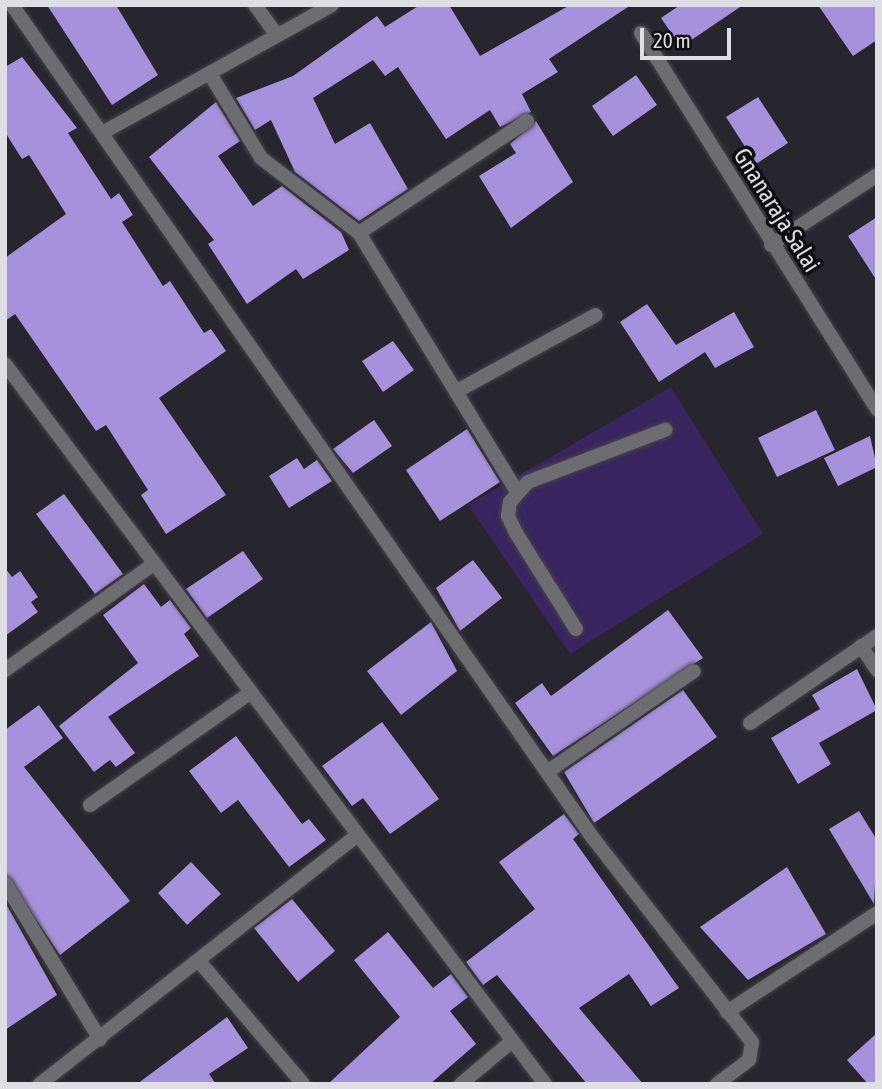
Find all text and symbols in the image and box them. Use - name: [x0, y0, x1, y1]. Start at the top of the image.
- scale bar: [644, 14, 735, 58]
- text: 20 m: [653, 28, 691, 52]
- street label: Gnanaraja Salai: [728, 143, 826, 277]

